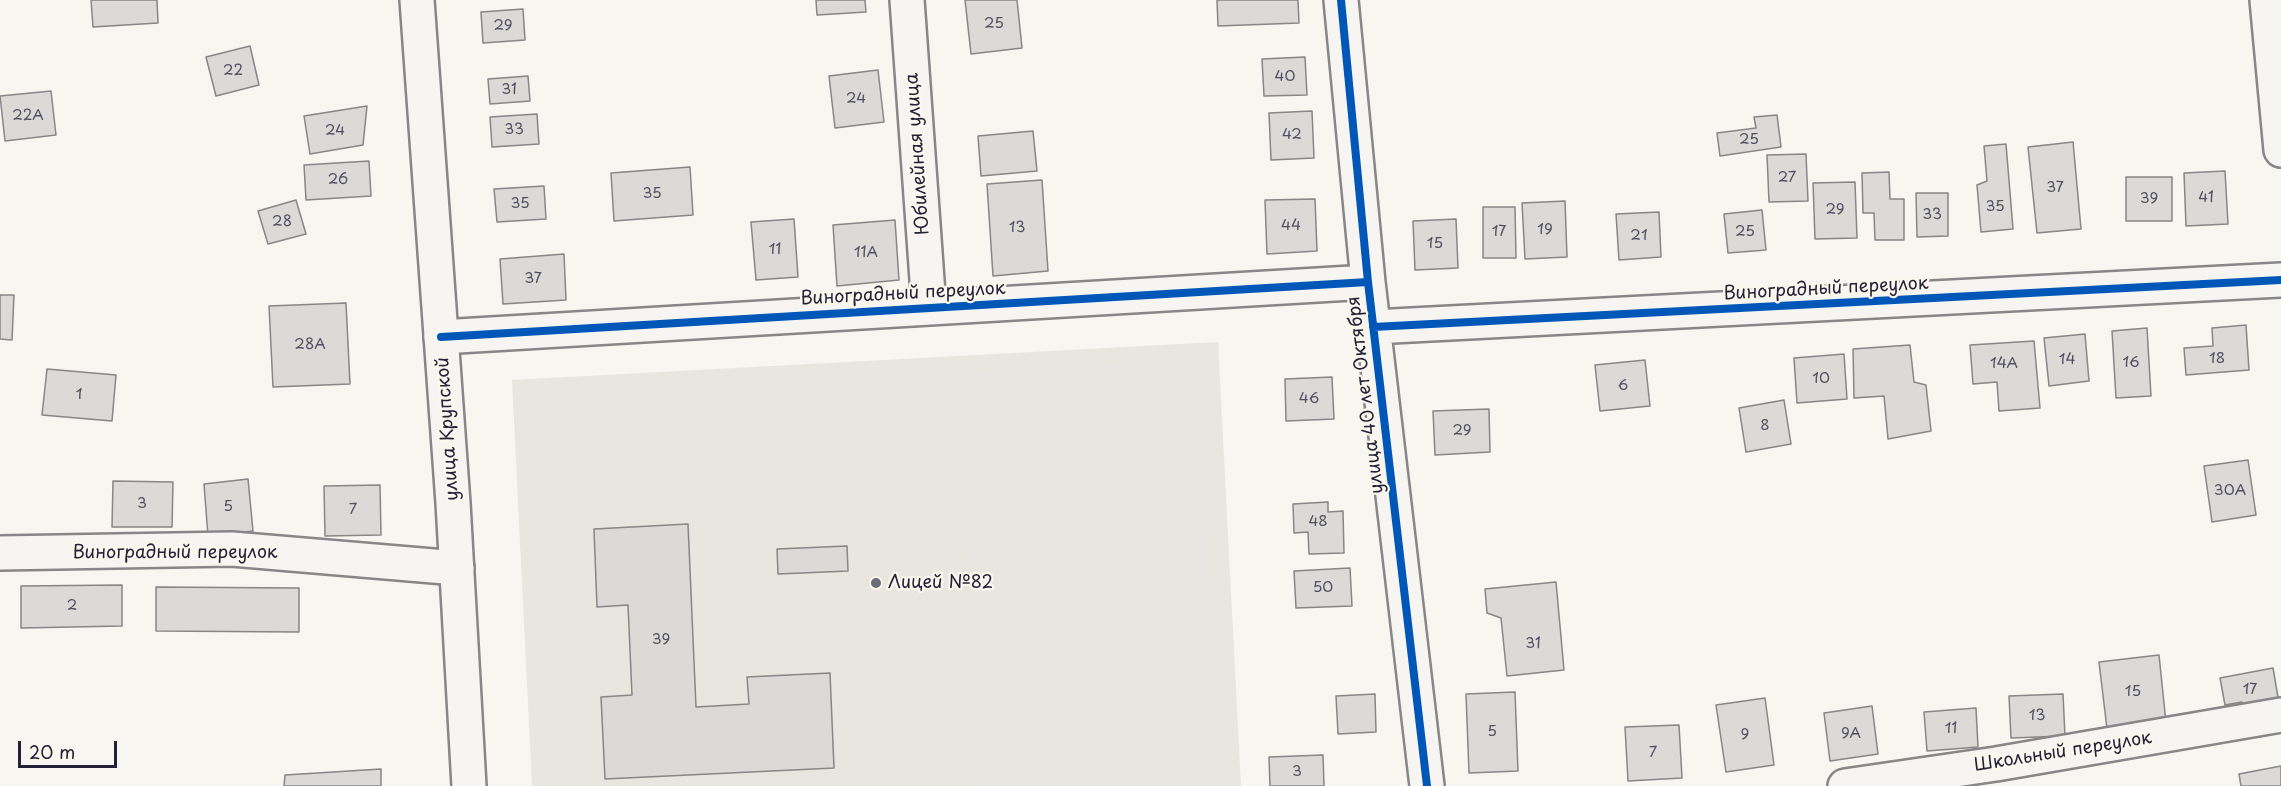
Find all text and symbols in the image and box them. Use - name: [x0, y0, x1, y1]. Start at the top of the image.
- house number: 25: [984, 15, 1004, 33]
- house number: 29: [493, 17, 513, 35]
- house number: 22: [223, 62, 243, 80]
- house number: 40: [1275, 68, 1295, 86]
- street label: Юбилейная улица: [902, 72, 934, 236]
- house number: 31: [501, 81, 517, 99]
- house number: 24: [846, 90, 866, 108]
- house number: 22А: [12, 107, 44, 125]
- house number: 33: [504, 121, 524, 139]
- house number: 24: [325, 122, 345, 140]
- house number: 42: [1282, 126, 1302, 144]
- house number: 25: [1739, 131, 1759, 149]
- house number: 27: [1778, 169, 1796, 187]
- house number: 26: [328, 171, 348, 189]
- house number: 37: [2046, 179, 2064, 197]
- house number: 35: [642, 185, 662, 203]
- house number: 41: [2198, 189, 2214, 207]
- house number: 39: [2140, 190, 2158, 208]
- house number: 35: [510, 195, 530, 213]
- house number: 35: [1985, 198, 2005, 216]
- house number: 29: [1825, 201, 1845, 219]
- house number: 33: [1922, 206, 1942, 224]
- house number: 28: [272, 213, 292, 231]
- house number: 44: [1281, 217, 1301, 235]
- house number: 13: [1009, 219, 1025, 237]
- house number: 19: [1537, 221, 1553, 239]
- house number: 17: [1492, 223, 1506, 241]
- house number: 25: [1735, 223, 1755, 241]
- house number: 21: [1630, 227, 1648, 245]
- house number: 15: [1427, 235, 1443, 253]
- house number: 11: [769, 241, 781, 259]
- house number: 11А: [854, 244, 878, 262]
- house number: 37: [524, 270, 542, 288]
- street label: Виноградный переулок: [1723, 273, 1929, 305]
- street label: Виноградный переулок: [800, 278, 1006, 310]
- street label: улица 40 лет Октября: [1343, 295, 1389, 495]
- house number: 28А: [294, 336, 326, 354]
- house number: 18: [2209, 350, 2225, 368]
- house number: 14: [2059, 351, 2075, 369]
- house number: 16: [2122, 354, 2140, 372]
- house number: 14А: [1990, 355, 2018, 373]
- street label: улица Крупской: [432, 356, 464, 502]
- house number: 10: [1812, 370, 1830, 388]
- house number: 6: [1618, 377, 1628, 395]
- house number: 1: [76, 386, 82, 404]
- house number: 46: [1299, 390, 1319, 408]
- house number: 8: [1760, 417, 1770, 435]
- house number: 29: [1452, 422, 1472, 440]
- house number: 30А: [2214, 482, 2246, 500]
- house number: 3: [137, 495, 147, 513]
- house number: 5: [223, 498, 233, 516]
- house number: 7: [349, 501, 357, 519]
- house number: 48: [1308, 513, 1328, 531]
- street label: Виноградный переулок: [72, 542, 278, 564]
- place label: Лицей №82: [888, 572, 993, 594]
- marker: Лицей №82: [869, 576, 883, 590]
- house number: 50: [1313, 579, 1333, 597]
- house number: 2: [67, 597, 77, 615]
- house number: 39: [652, 631, 670, 649]
- house number: 31: [1525, 635, 1541, 653]
- house number: 17: [2243, 681, 2257, 699]
- house number: 15: [2125, 683, 2141, 701]
- house number: 13: [2029, 707, 2045, 725]
- house number: 11: [1945, 720, 1957, 738]
- house number: 5: [1487, 723, 1497, 741]
- house number: 9А: [1841, 725, 1861, 743]
- house number: 9: [1741, 726, 1749, 744]
- street label: Школьный переулок: [1973, 727, 2153, 777]
- scale bar: [21, 729, 120, 767]
- text: 20 m: [29, 738, 75, 765]
- house number: 7: [1649, 744, 1657, 762]
- house number: 3: [1292, 763, 1302, 781]

